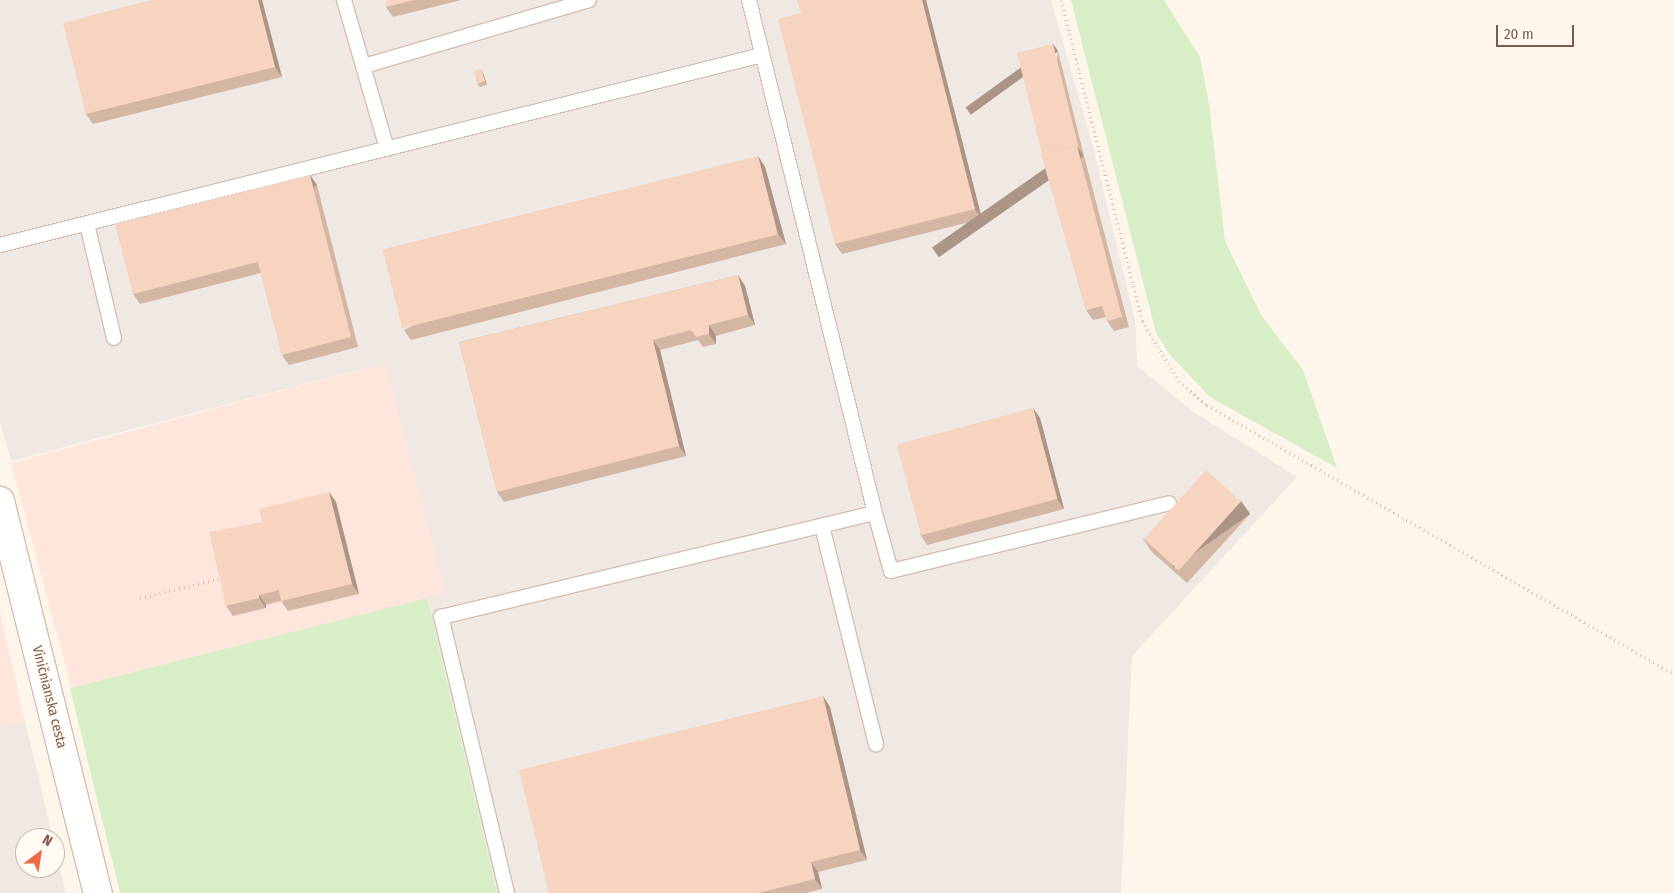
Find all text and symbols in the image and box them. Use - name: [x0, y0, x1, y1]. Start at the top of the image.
- scale bar: [1499, 15, 1576, 47]
- text: 20 m: [1504, 25, 1534, 43]
- street label: Viničnianska cesta: [28, 644, 70, 750]
- north arrow: [15, 828, 65, 878]
- text: N: [39, 831, 55, 850]

